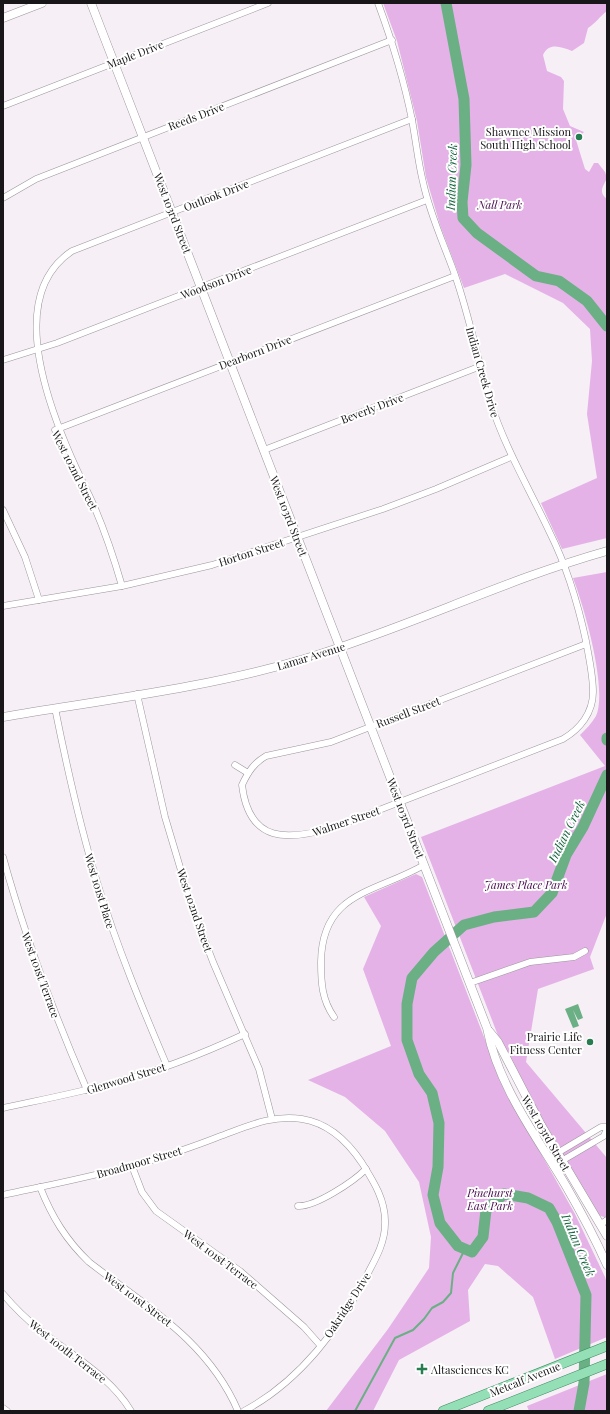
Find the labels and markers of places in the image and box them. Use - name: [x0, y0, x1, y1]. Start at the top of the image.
- place label: Shawnee Mission South High School: [480, 124, 571, 152]
- marker: Shawnee Mission South High School: [574, 132, 584, 142]
- place label: Prairie Life Fitness Center: [510, 1029, 582, 1057]
- marker: Prairie Life Fitness Center: [585, 1037, 595, 1047]
- place label: Altasciences KC: [430, 1362, 509, 1377]
- marker: Altasciences KC: [416, 1363, 428, 1375]

